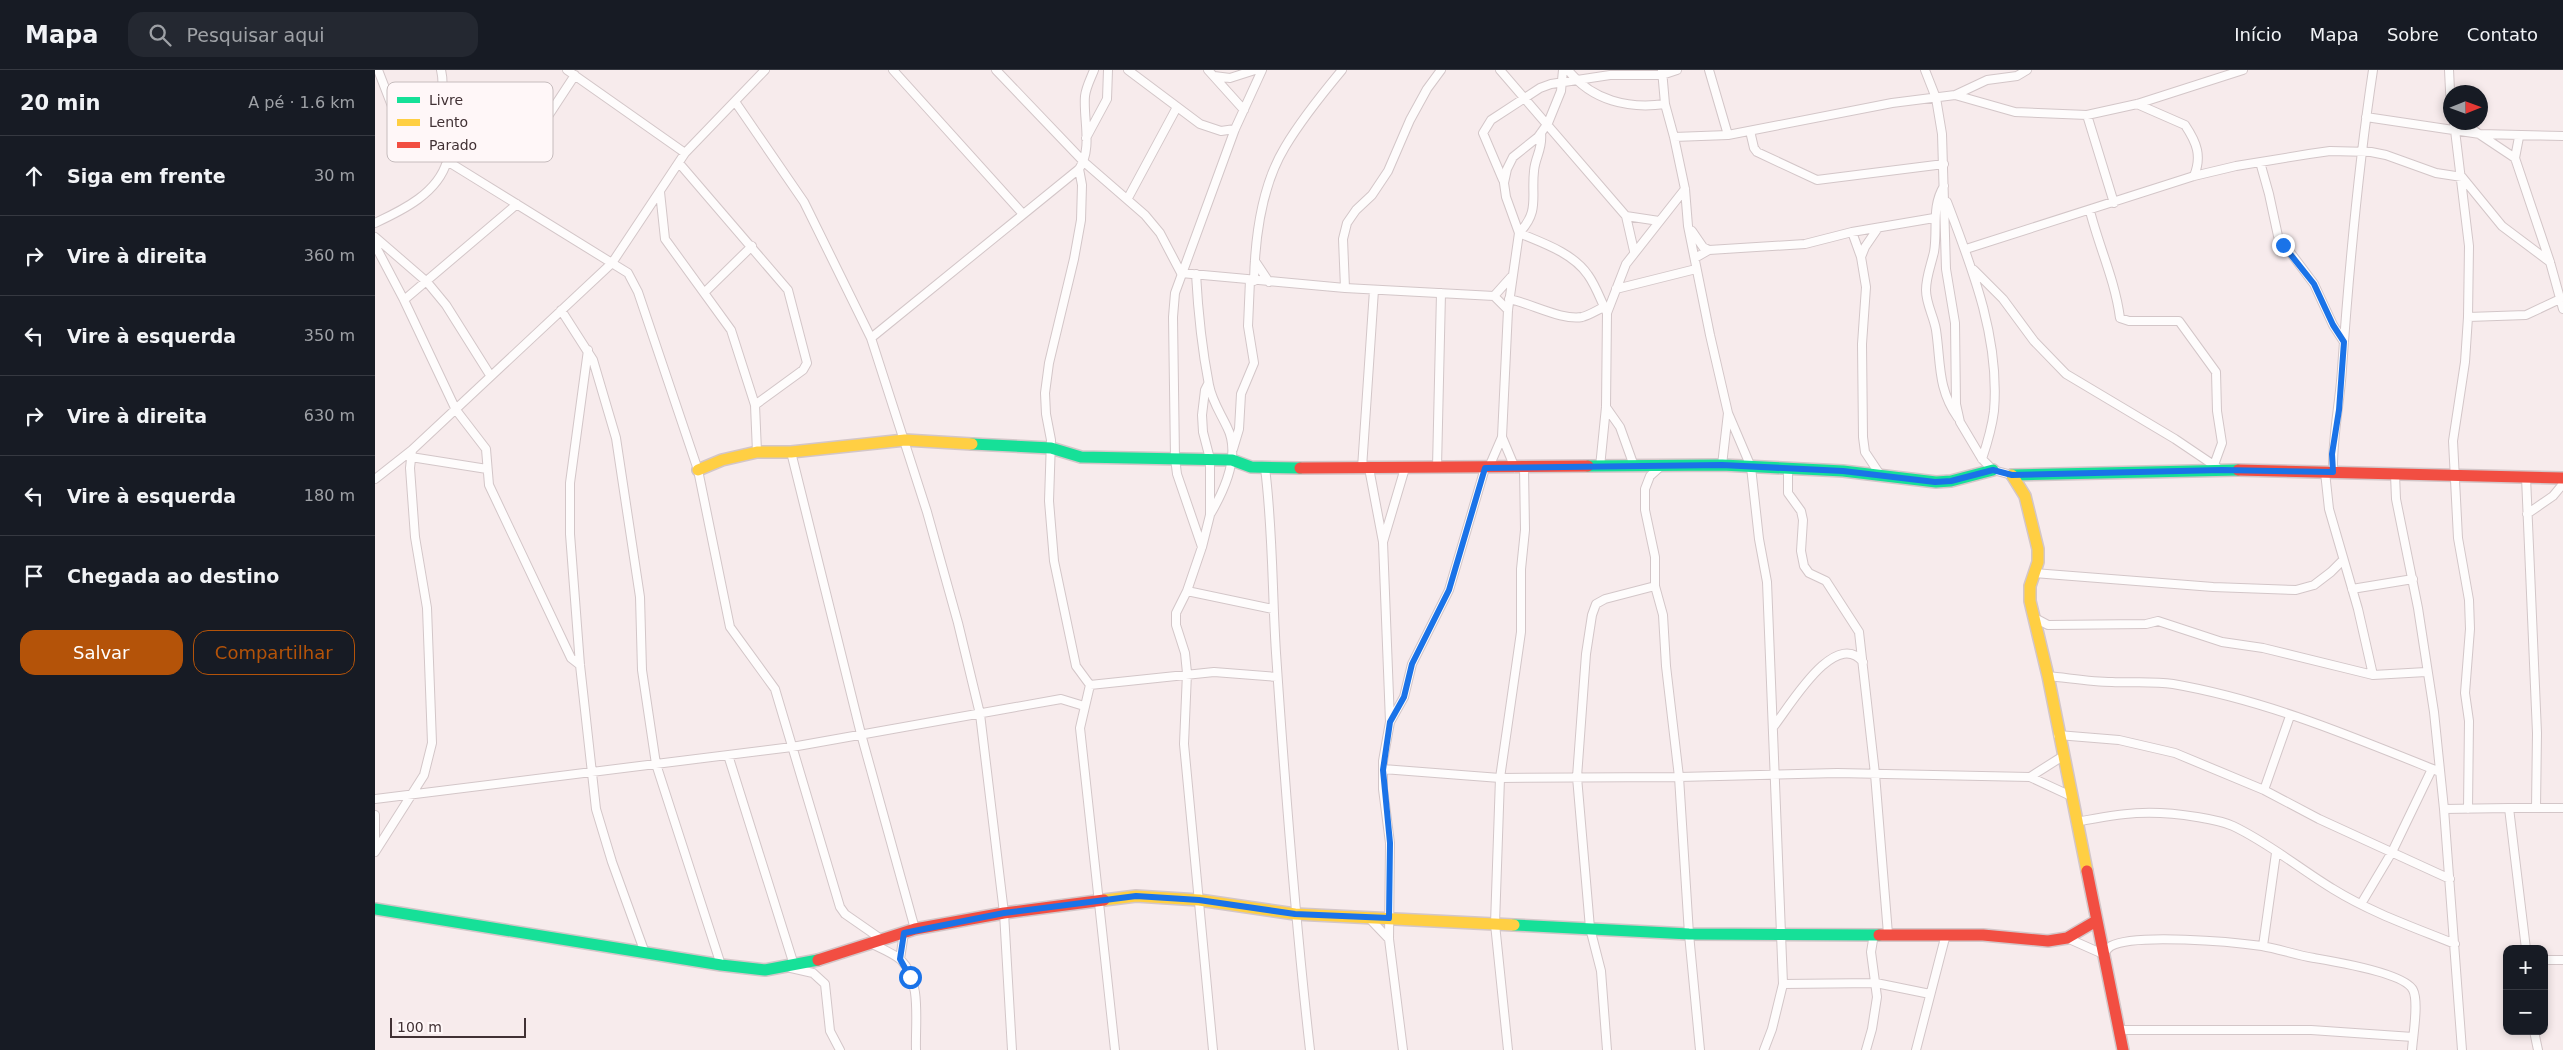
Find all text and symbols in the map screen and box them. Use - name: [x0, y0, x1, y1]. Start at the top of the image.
- search box: [128, 12, 478, 57]
- text: Mapa: [25, 21, 98, 49]
- icon: search: [146, 21, 174, 49]
- text: Pesquisar aqui: [186, 24, 325, 46]
- text: Início: [2234, 24, 2282, 45]
- text: Mapa: [2310, 24, 2359, 45]
- text: Sobre: [2387, 24, 2439, 45]
- text: Contato: [2467, 24, 2538, 45]
- legend: [387, 82, 553, 162]
- north arrow: [2443, 85, 2488, 130]
- text: 20 min: [20, 91, 101, 115]
- text: Livre: [429, 92, 463, 108]
- text: A pé · 1.6 km: [248, 93, 355, 112]
- text: Lento: [429, 114, 468, 130]
- text: Parado: [429, 137, 477, 153]
- icon: ahead: [20, 162, 48, 190]
- text: Siga em frente: [67, 165, 226, 187]
- text: 30 m: [314, 166, 355, 185]
- route end: [2272, 234, 2295, 257]
- icon: right: [20, 242, 48, 270]
- text: Vire à direita: [67, 245, 207, 267]
- text: 360 m: [304, 246, 355, 265]
- icon: left: [20, 322, 48, 350]
- text: Vire à esquerda: [67, 325, 236, 347]
- text: 350 m: [304, 326, 355, 345]
- icon: right: [20, 402, 48, 430]
- text: Vire à direita: [67, 405, 207, 427]
- text: 630 m: [304, 406, 355, 425]
- icon: left: [20, 482, 48, 510]
- text: Vire à esquerda: [67, 485, 236, 507]
- text: 180 m: [304, 486, 355, 505]
- icon: arrive: [20, 562, 48, 590]
- text: Chegada ao destino: [67, 565, 279, 587]
- button: Salvar: [20, 630, 183, 675]
- button: Compartilhar: [193, 630, 355, 675]
- map controls: [2503, 945, 2548, 1035]
- button: +: [2503, 945, 2548, 990]
- route start: [899, 966, 922, 989]
- button: −: [2503, 990, 2548, 1035]
- scale bar: [390, 1015, 526, 1038]
- text: 100 m: [397, 1019, 442, 1035]

